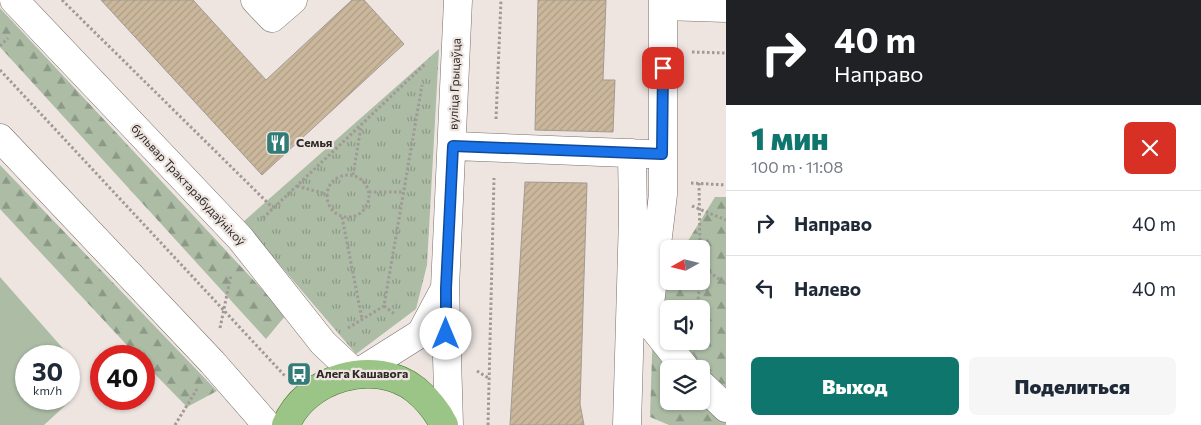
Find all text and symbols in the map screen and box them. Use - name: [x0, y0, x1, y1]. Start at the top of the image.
- text: 40 m: [834, 17, 916, 60]
- icon: right: [751, 20, 816, 85]
- street label: вуліца Грыцаўца: [445, 38, 463, 130]
- pin: [642, 47, 684, 89]
- icon: arrive: [649, 54, 677, 82]
- text: Направо: [834, 60, 924, 87]
- text: 1 мин: [751, 119, 829, 156]
- street label: бульвар Трактарабудаўнікоў: [129, 121, 249, 248]
- button: close: [1124, 122, 1176, 174]
- restaurant icon: Семья: [265, 130, 291, 156]
- place label: Семья: [296, 135, 333, 149]
- text: 100 m · 11:08: [751, 157, 843, 176]
- icon: right: [751, 209, 779, 237]
- text: Направо: [794, 212, 872, 235]
- text: 40 m: [1132, 212, 1176, 235]
- north arrow: [660, 240, 710, 290]
- map controls: [660, 240, 710, 410]
- icon: left: [751, 274, 779, 302]
- text: Налево: [794, 277, 861, 300]
- text: 40 m: [1132, 277, 1176, 300]
- button: sound: [660, 300, 710, 350]
- position arrow: [419, 307, 471, 359]
- speed limit sign: 40: [90, 345, 155, 410]
- text: 30: [32, 356, 63, 386]
- button: Выход: [751, 357, 959, 415]
- button: Поделиться: [969, 357, 1176, 415]
- button: layers: [660, 360, 710, 410]
- bus stop icon: Алега Кашавога: [286, 361, 312, 387]
- place label: Алега Кашавога: [316, 366, 408, 380]
- text: km/h: [33, 383, 62, 397]

